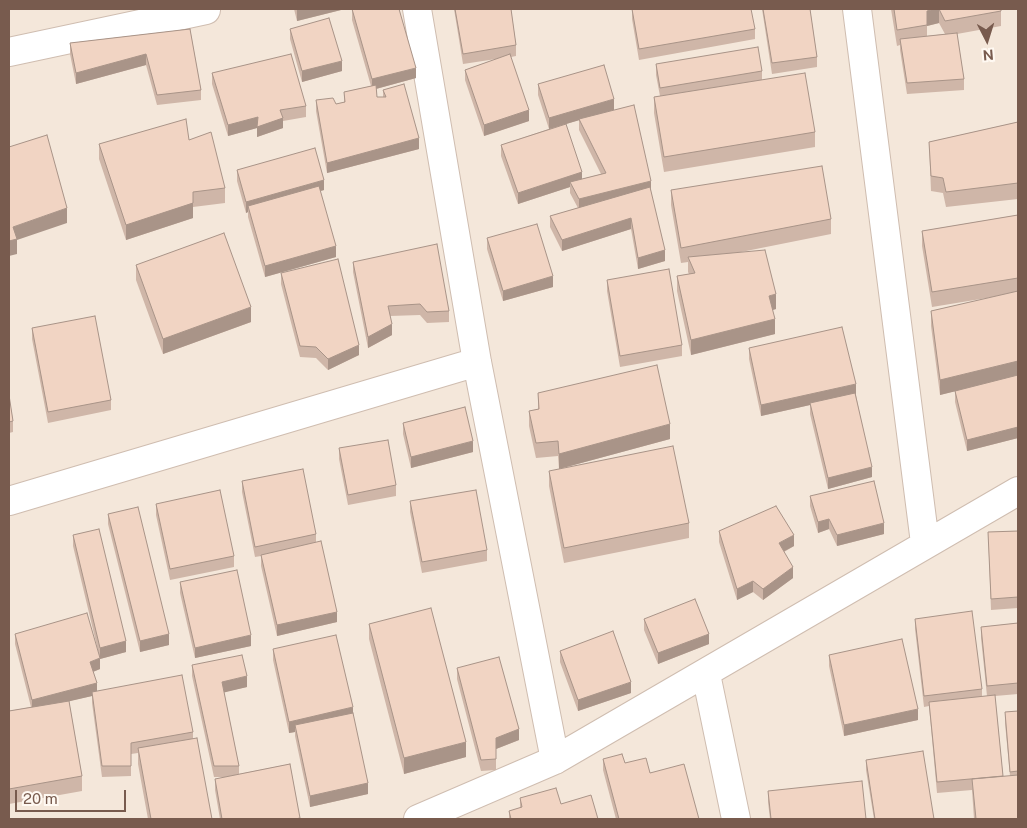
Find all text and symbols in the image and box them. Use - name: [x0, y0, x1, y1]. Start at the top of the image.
- north arrow: [962, 15, 1012, 65]
- text: N: [982, 46, 994, 63]
- scale bar: [18, 780, 129, 812]
- text: 20 m: [23, 790, 58, 807]

